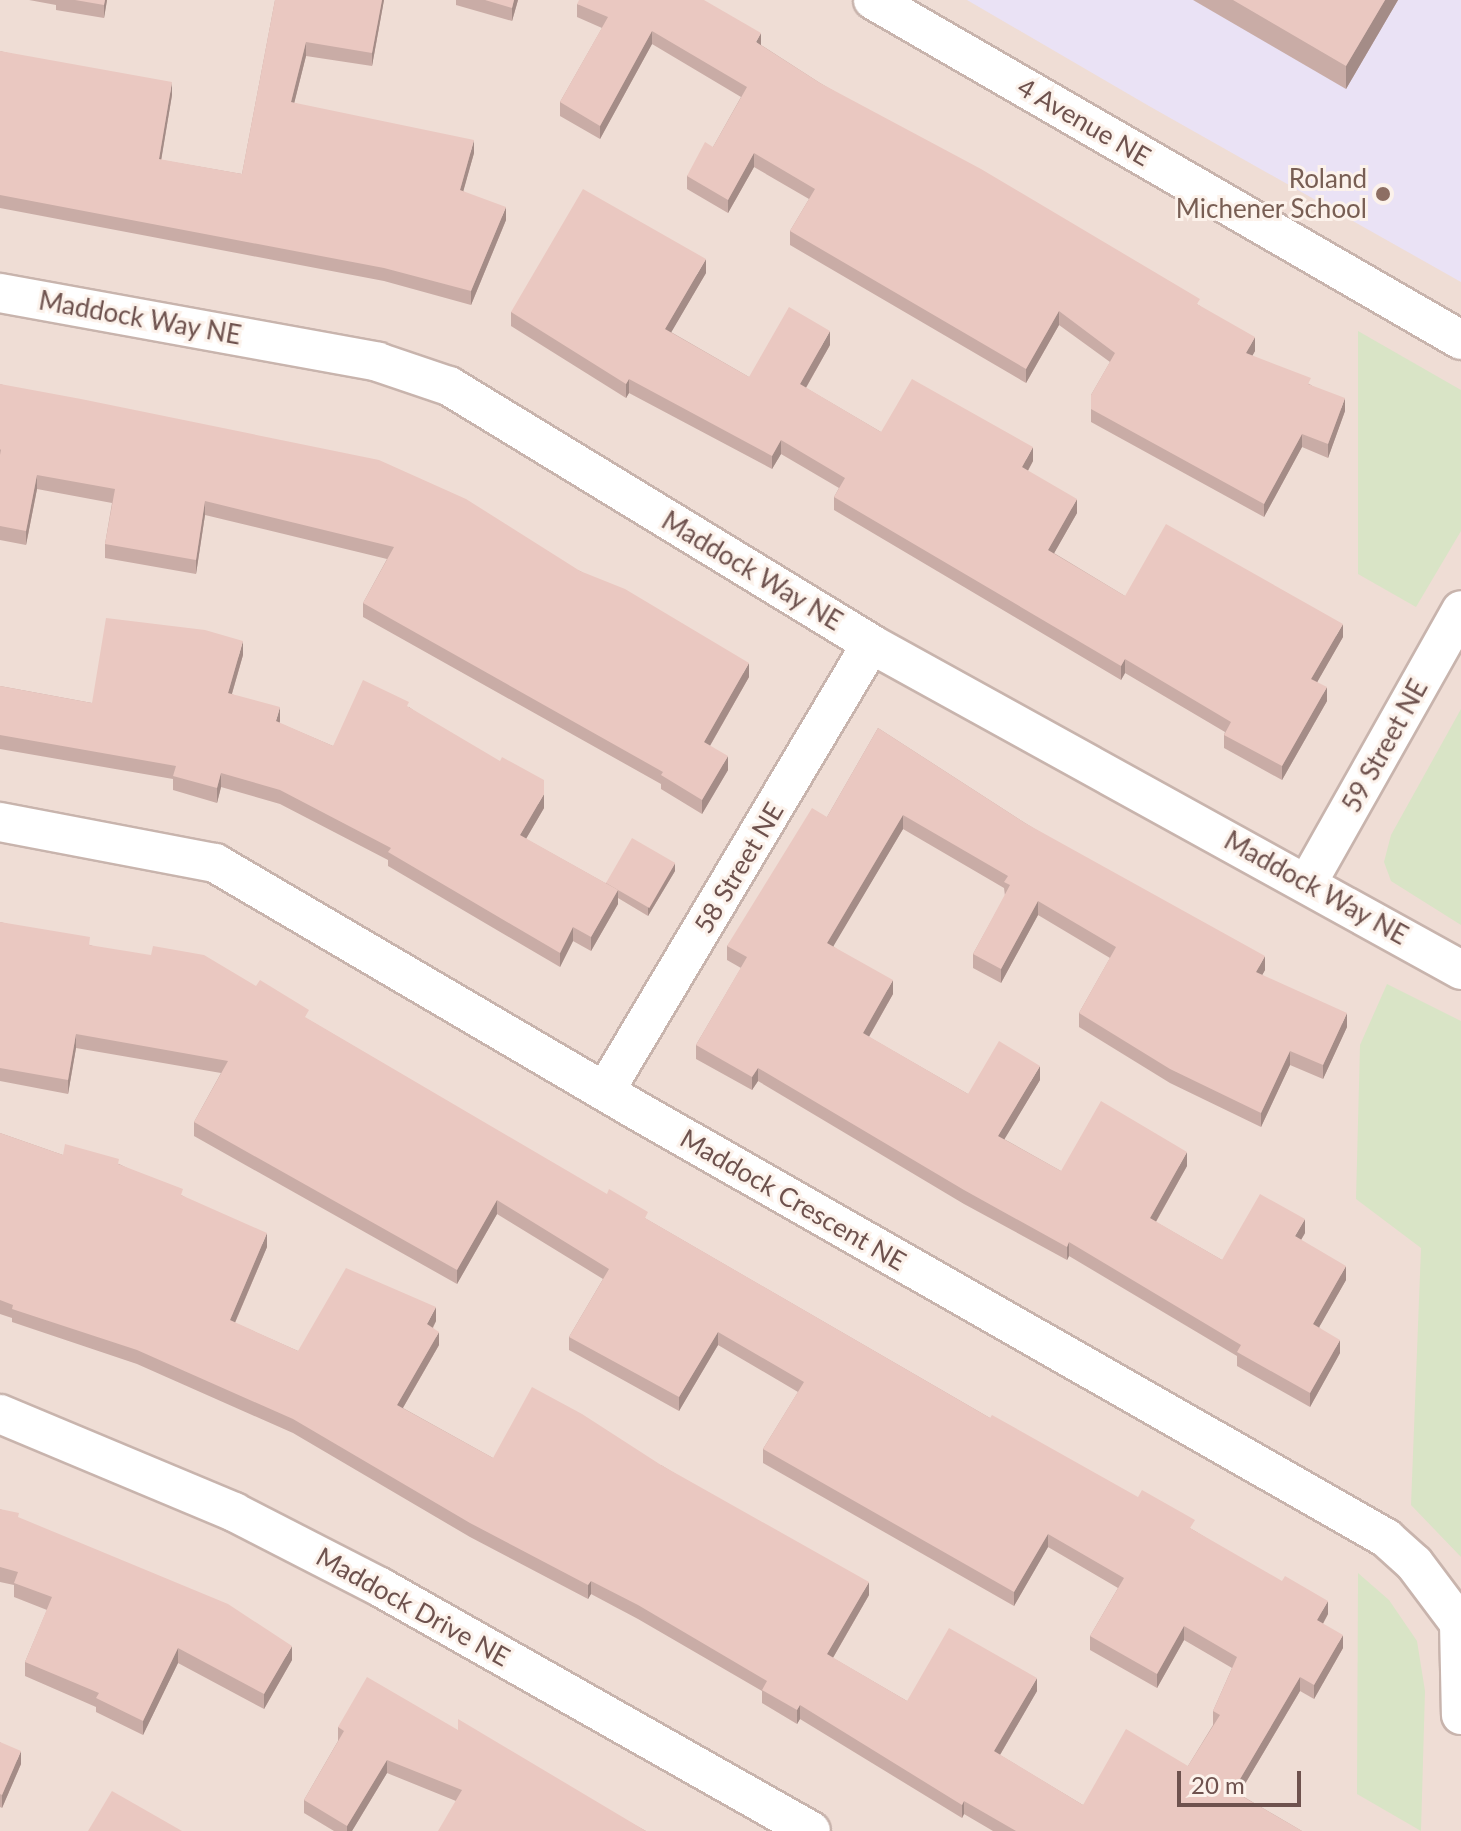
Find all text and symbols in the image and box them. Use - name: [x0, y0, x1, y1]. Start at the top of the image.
- street label: 4 Avenue NE: [1012, 71, 1156, 173]
- place label: Roland Michener School: [1175, 163, 1367, 224]
- marker: Roland Michener School: [1374, 185, 1392, 203]
- street label: Maddock Way NE: [36, 285, 244, 351]
- street label: Maddock Way NE: [656, 505, 848, 637]
- street label: 59 Street NE: [1336, 674, 1434, 818]
- street label: 58 Street NE: [688, 797, 790, 939]
- street label: Maddock Way NE: [1218, 824, 1414, 952]
- street label: Maddock Crescent NE: [675, 1123, 911, 1277]
- street label: Maddock Drive NE: [311, 1541, 515, 1673]
- scale bar: [1181, 1755, 1305, 1805]
- text: 20 m: [1191, 1770, 1245, 1799]

